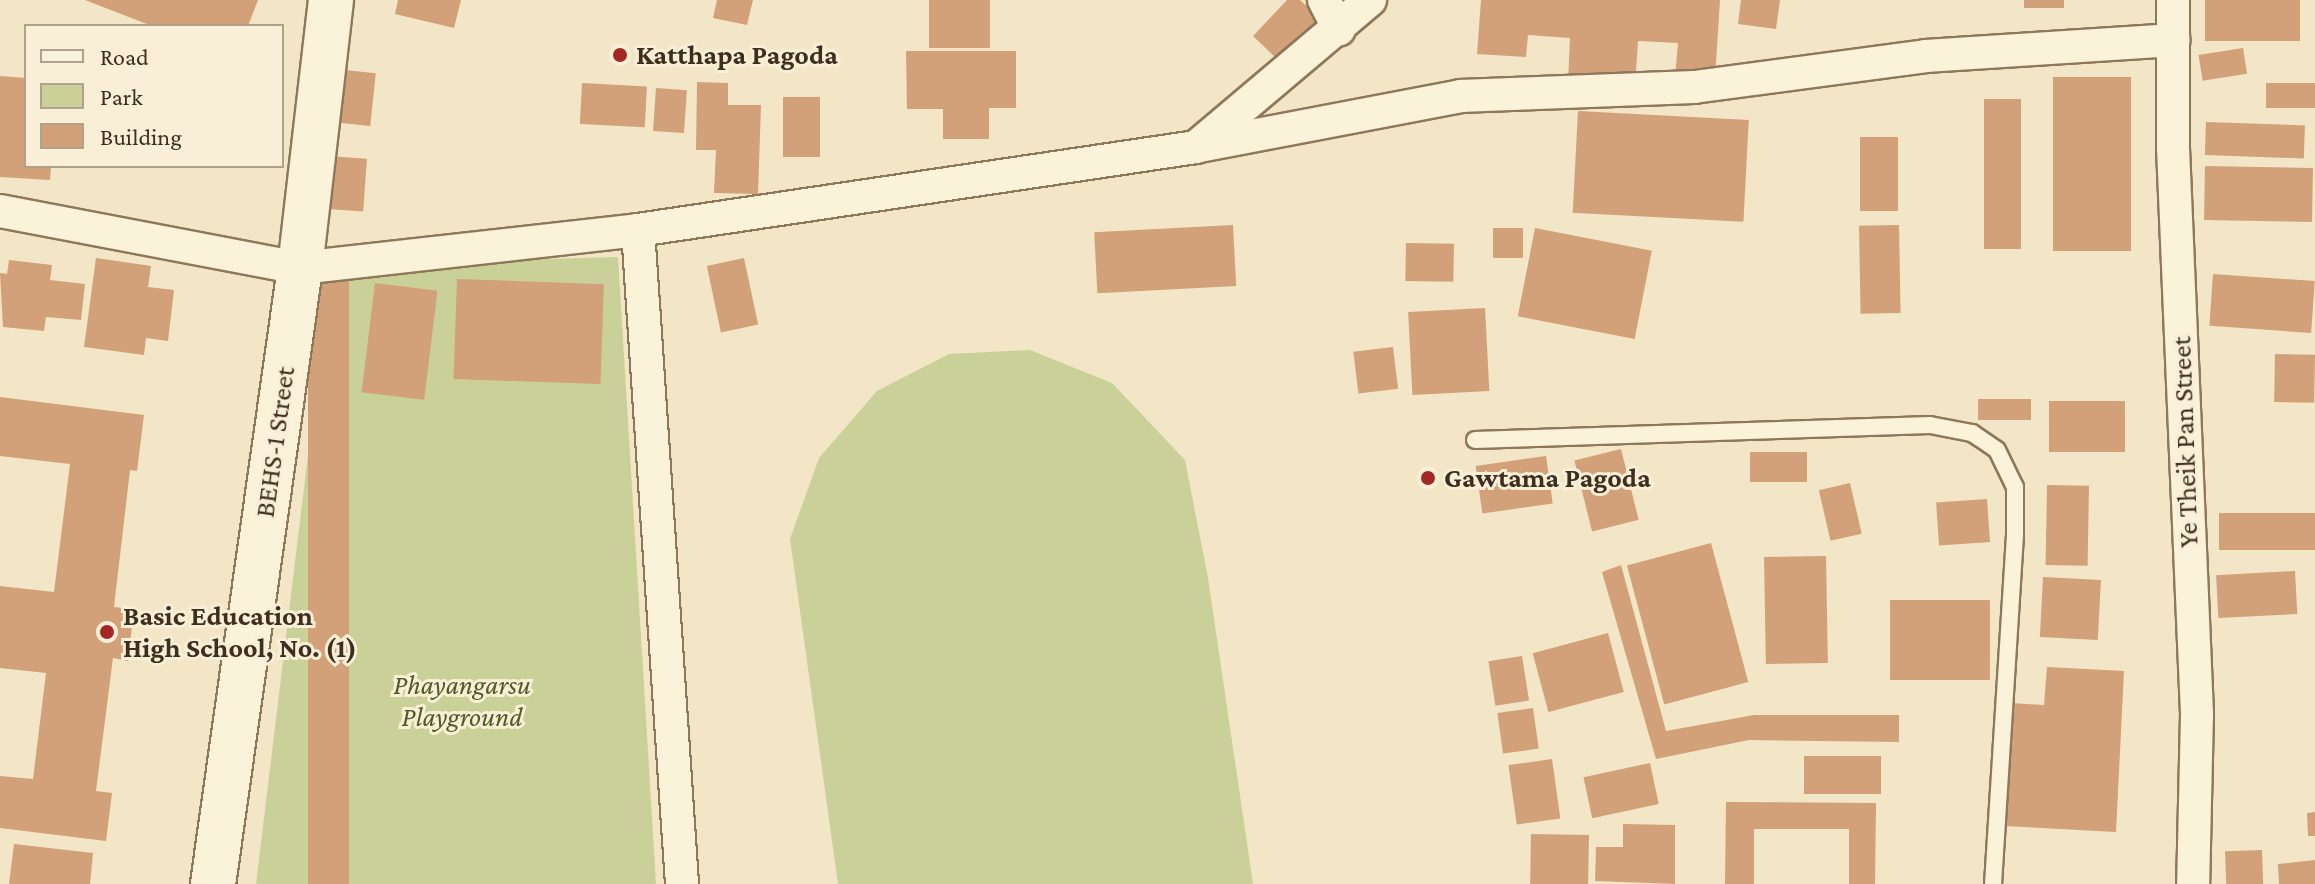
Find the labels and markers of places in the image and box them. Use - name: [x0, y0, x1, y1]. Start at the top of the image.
- place label: Katthapa Pagoda: [636, 38, 838, 72]
- marker: Katthapa Pagoda: [611, 46, 629, 64]
- place label: Gawtama Pagoda: [1444, 461, 1651, 495]
- marker: Gawtama Pagoda: [1419, 469, 1437, 487]
- place label: Basic Education High School, No. (1): [123, 599, 357, 665]
- marker: Basic Education High School, No. (1): [98, 623, 116, 641]

